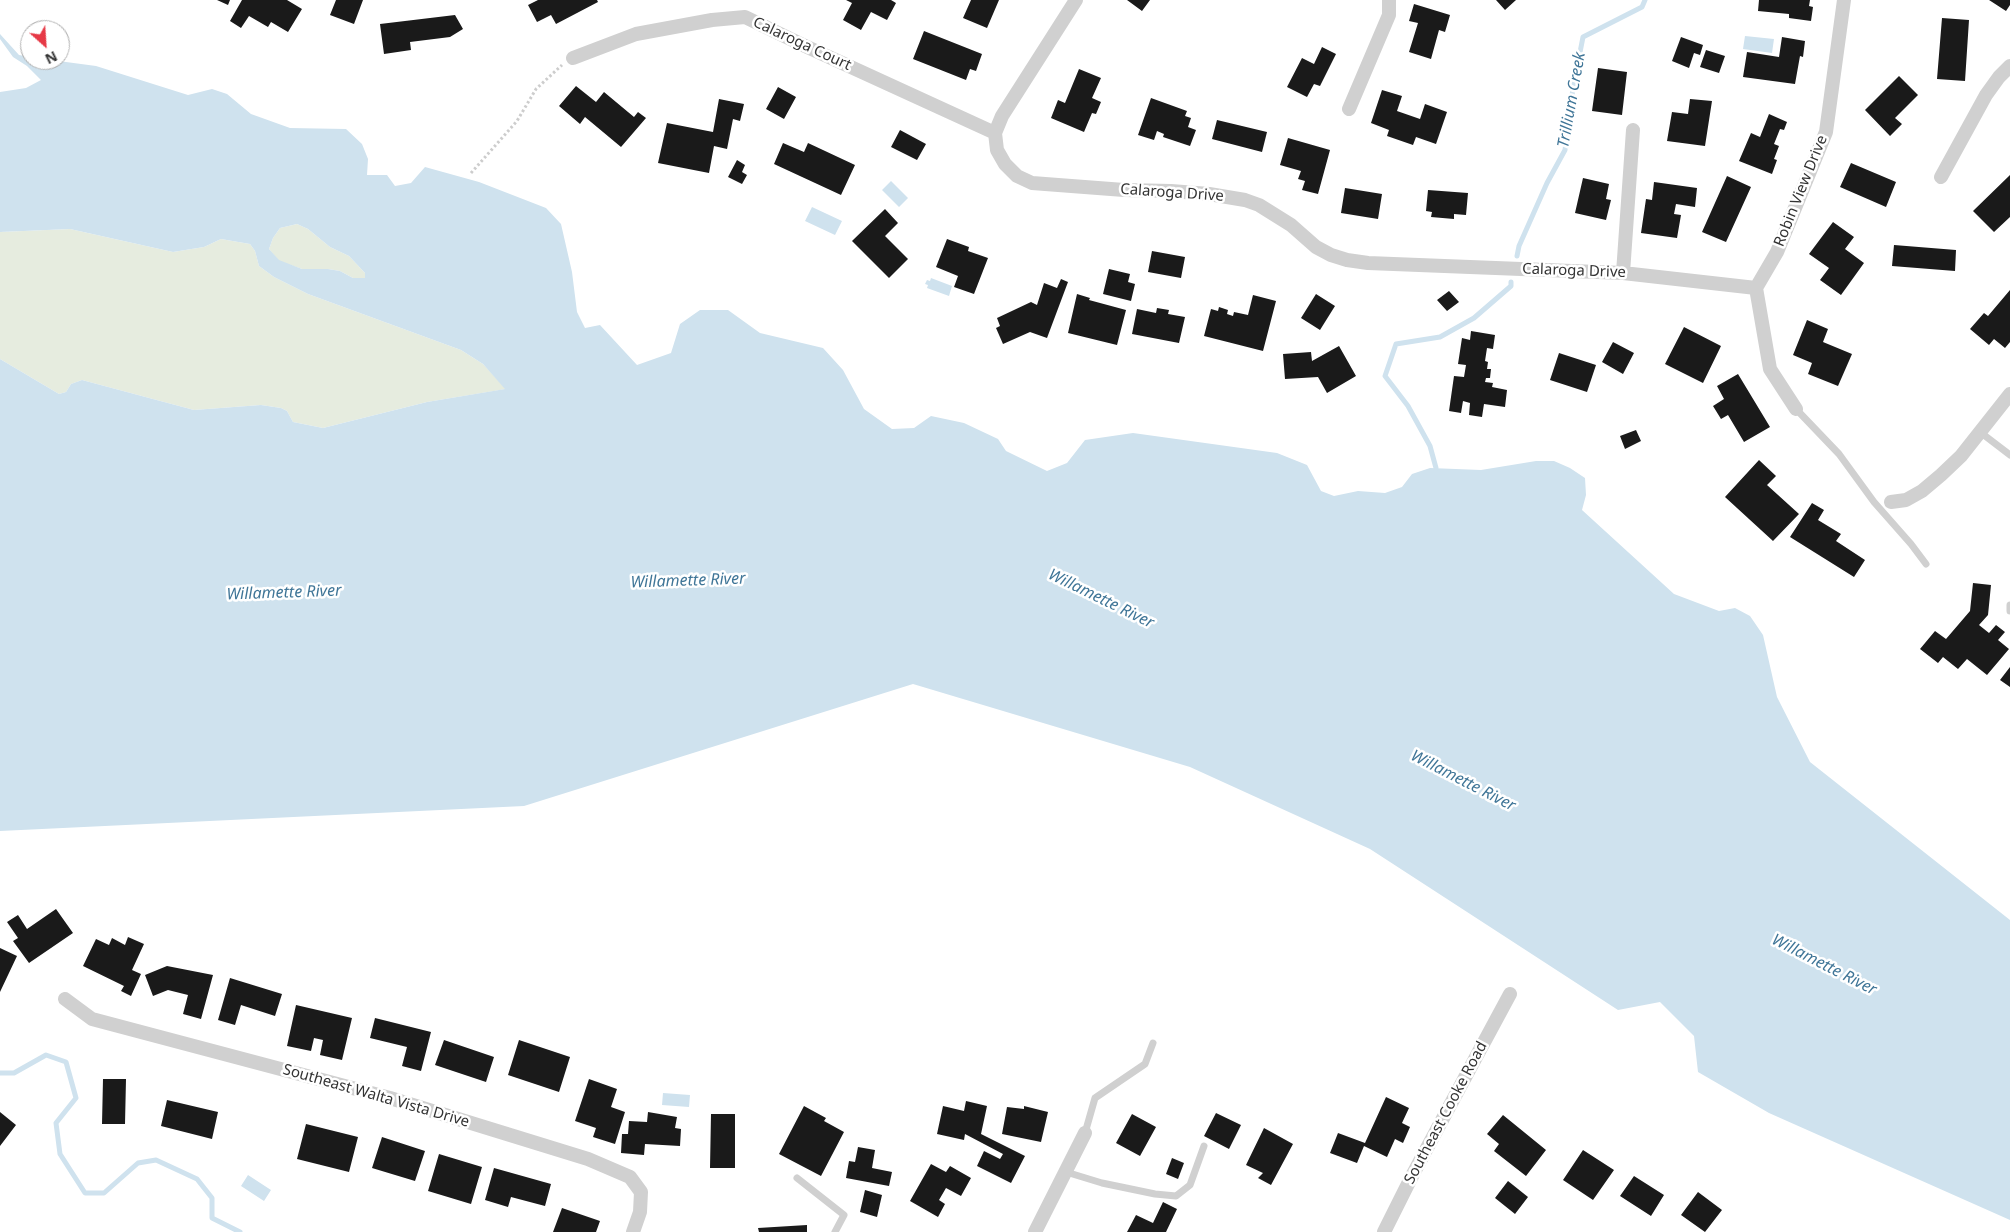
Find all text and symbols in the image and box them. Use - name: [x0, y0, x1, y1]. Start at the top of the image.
- street label: Calaroga Court: [750, 13, 854, 75]
- north arrow: [20, 20, 70, 70]
- text: N: [42, 47, 61, 69]
- water label: Trillium Creek: [1554, 51, 1590, 149]
- street label: Robin View Drive: [1770, 133, 1832, 249]
- street label: Calaroga Drive: [1120, 180, 1224, 206]
- street label: Calaroga Drive: [1522, 260, 1626, 282]
- water label: Willamette River: [1045, 565, 1157, 633]
- water label: Willamette River: [630, 569, 746, 593]
- water label: Willamette River: [226, 581, 342, 605]
- water label: Willamette River: [1407, 746, 1519, 816]
- water label: Willamette River: [1768, 930, 1880, 1000]
- street label: Southeast Cooke Road: [1401, 1039, 1491, 1187]
- street label: Southeast Walta Vista Drive: [281, 1061, 471, 1131]

